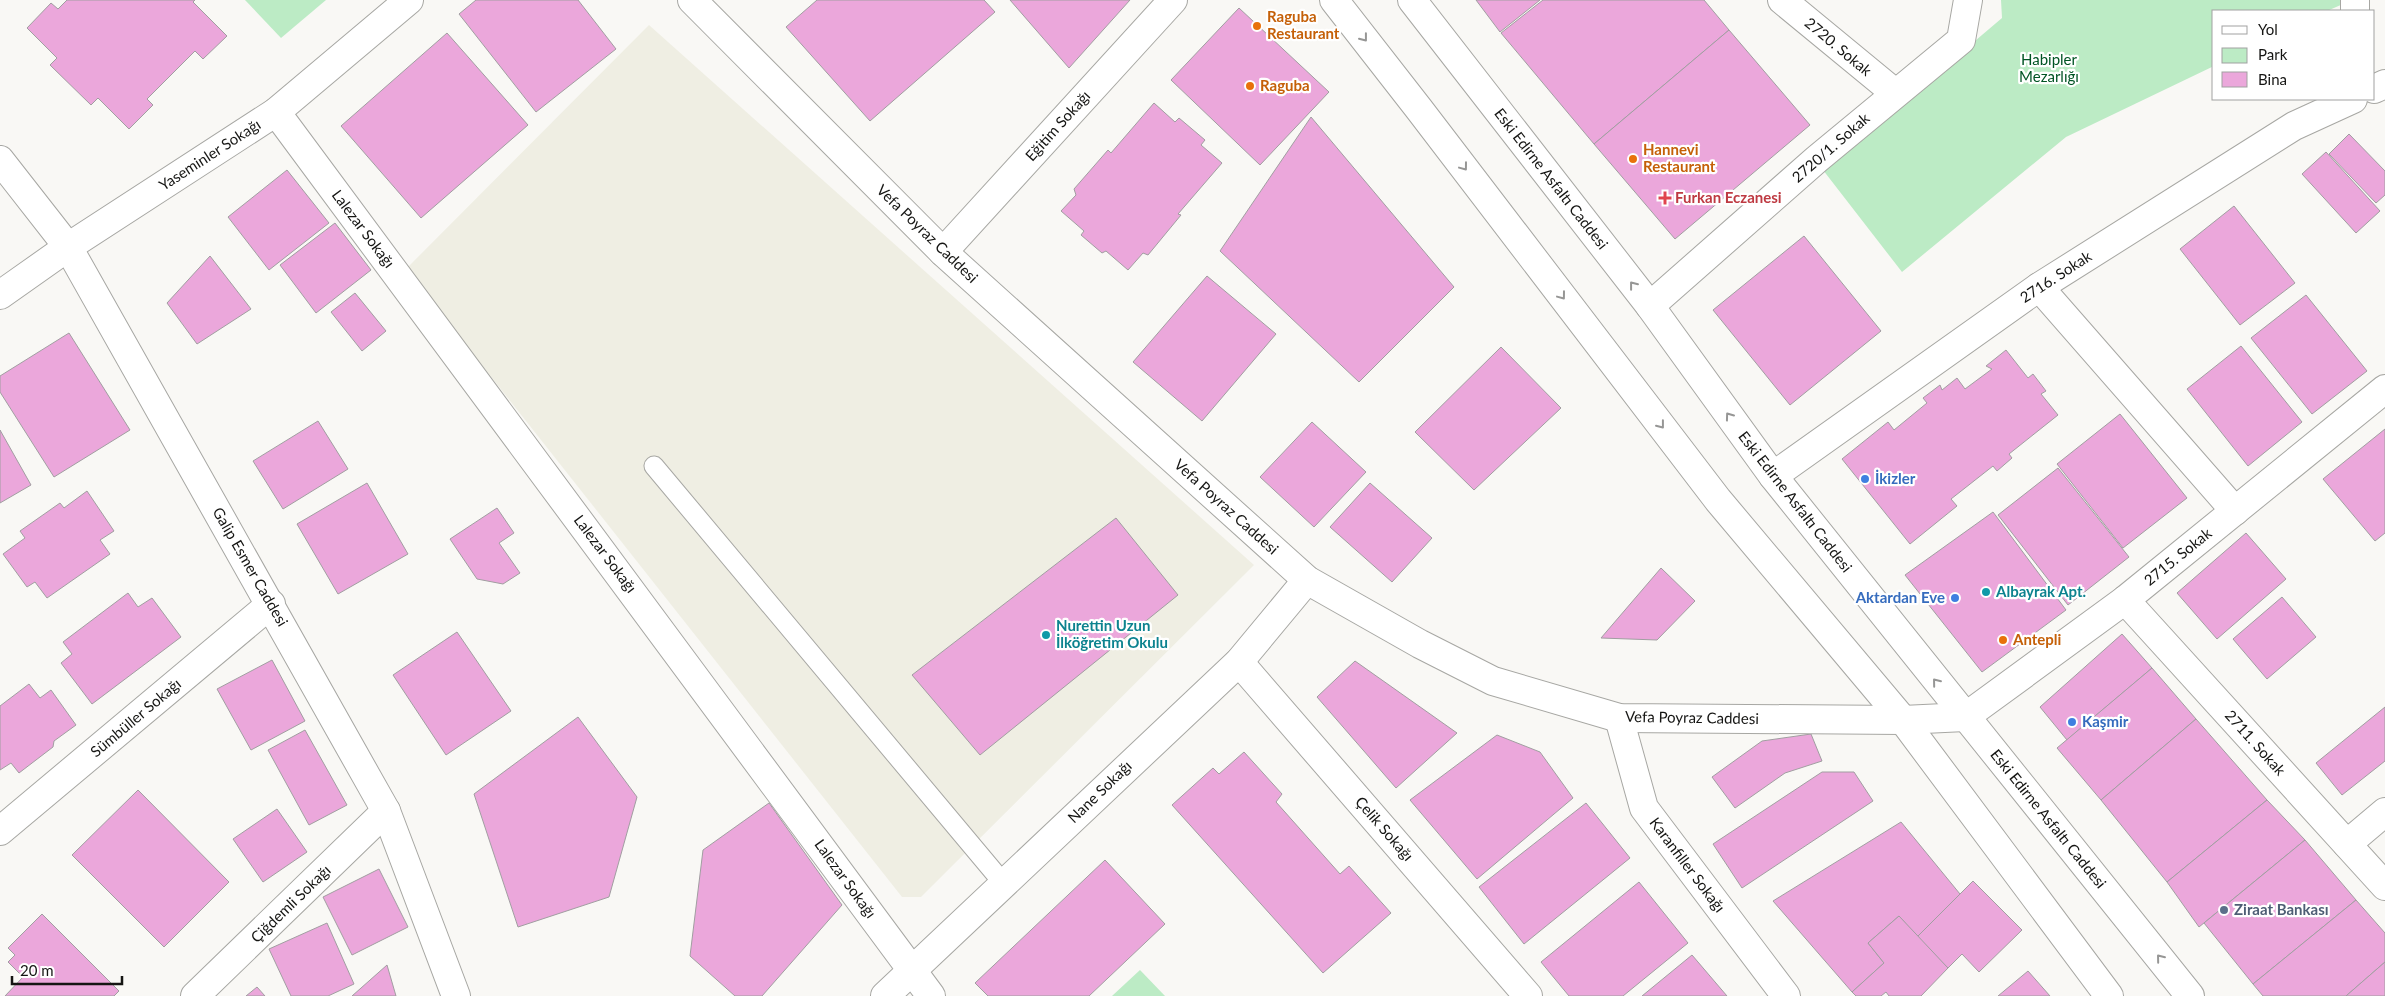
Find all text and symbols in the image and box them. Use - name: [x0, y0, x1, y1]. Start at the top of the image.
- place label: Raguba Restaurant: [1267, 7, 1340, 42]
- legend: [2212, 10, 2375, 100]
- street label: 2720. Sokak: [1802, 13, 1876, 80]
- marker: Raguba Restaurant: [1251, 20, 1263, 32]
- text: Yol: [2258, 20, 2278, 38]
- one-way arrow: [1358, 32, 1366, 41]
- text: Park: [2258, 45, 2288, 63]
- park label: Habipler Mezarlığı: [2019, 50, 2079, 85]
- text: Bina: [2258, 70, 2287, 88]
- place label: Raguba: [1260, 76, 1310, 94]
- marker: Raguba: [1244, 80, 1256, 92]
- street label: Eğitim Sokağı: [1021, 86, 1094, 164]
- street label: Eski Edirne Asfaltı Caddesi: [1491, 104, 1612, 252]
- street label: 2720/1. Sokak: [1788, 108, 1873, 186]
- street label: Yaseminler Sokağı: [155, 115, 264, 194]
- place label: Hannevi Restaurant: [1643, 140, 1716, 175]
- marker: Hannevi Restaurant: [1627, 153, 1639, 165]
- one-way arrow: [1458, 161, 1466, 170]
- street label: Vefa Poyraz Caddesi: [873, 180, 982, 286]
- street label: Lalezar Sokağı: [329, 186, 399, 271]
- place label: Furkan Eczanesi: [1675, 188, 1782, 206]
- marker: Furkan Eczanesi: [1659, 192, 1671, 204]
- street label: 2716. Sokak: [2016, 246, 2095, 306]
- one-way arrow: [1630, 281, 1639, 290]
- one-way arrow: [1556, 290, 1565, 300]
- one-way arrow: [1726, 412, 1735, 422]
- one-way arrow: [1655, 419, 1663, 428]
- street label: Eski Edirne Asfaltı Caddesi: [1735, 427, 1856, 575]
- street label: Vefa Poyraz Caddesi: [1171, 455, 1282, 558]
- place label: İkizler: [1875, 469, 1916, 487]
- marker: İkizler: [1859, 473, 1871, 485]
- street label: Galip Esmer Caddesi: [209, 504, 292, 629]
- street label: Lalezar Sokağı: [571, 511, 641, 596]
- street label: 2715. Sokak: [2140, 523, 2215, 589]
- place label: Albayrak Apt.: [1995, 582, 2086, 600]
- marker: Albayrak Apt.: [1980, 586, 1992, 598]
- place label: Aktardan Eve: [1855, 588, 1945, 606]
- marker: Aktardan Eve: [1949, 592, 1961, 604]
- place label: Nurettin Uzun İlköğretim Okulu: [1056, 616, 1168, 651]
- marker: Nurettin Uzun İlköğretim Okulu: [1040, 629, 1052, 641]
- place label: Antepli: [2012, 630, 2062, 648]
- marker: Antepli: [1997, 634, 2009, 646]
- street label: Sümbüller Sokağı: [86, 674, 184, 760]
- one-way arrow: [1934, 679, 1942, 688]
- street label: 2711. Sokak: [2222, 706, 2290, 779]
- street label: Vefa Poyraz Caddesi: [1625, 707, 1759, 727]
- place label: Kaşmir: [2082, 712, 2129, 730]
- marker: Kaşmir: [2066, 716, 2078, 728]
- street label: Eski Edirne Asfaltı Caddesi: [1987, 745, 2110, 892]
- street label: Nane Sokağı: [1064, 756, 1135, 826]
- street label: Çelik Sokağı: [1352, 792, 1418, 864]
- street label: Karanfiller Sokağı: [1646, 813, 1729, 915]
- street label: Lalezar Sokağı: [811, 836, 880, 921]
- street label: Çiğdemli Sokağı: [247, 861, 334, 946]
- place label: Ziraat Bankası: [2234, 900, 2329, 918]
- marker: Ziraat Bankası: [2218, 904, 2230, 916]
- scale bar: [12, 954, 122, 986]
- one-way arrow: [2157, 955, 2165, 964]
- text: 20 m: [20, 961, 54, 979]

